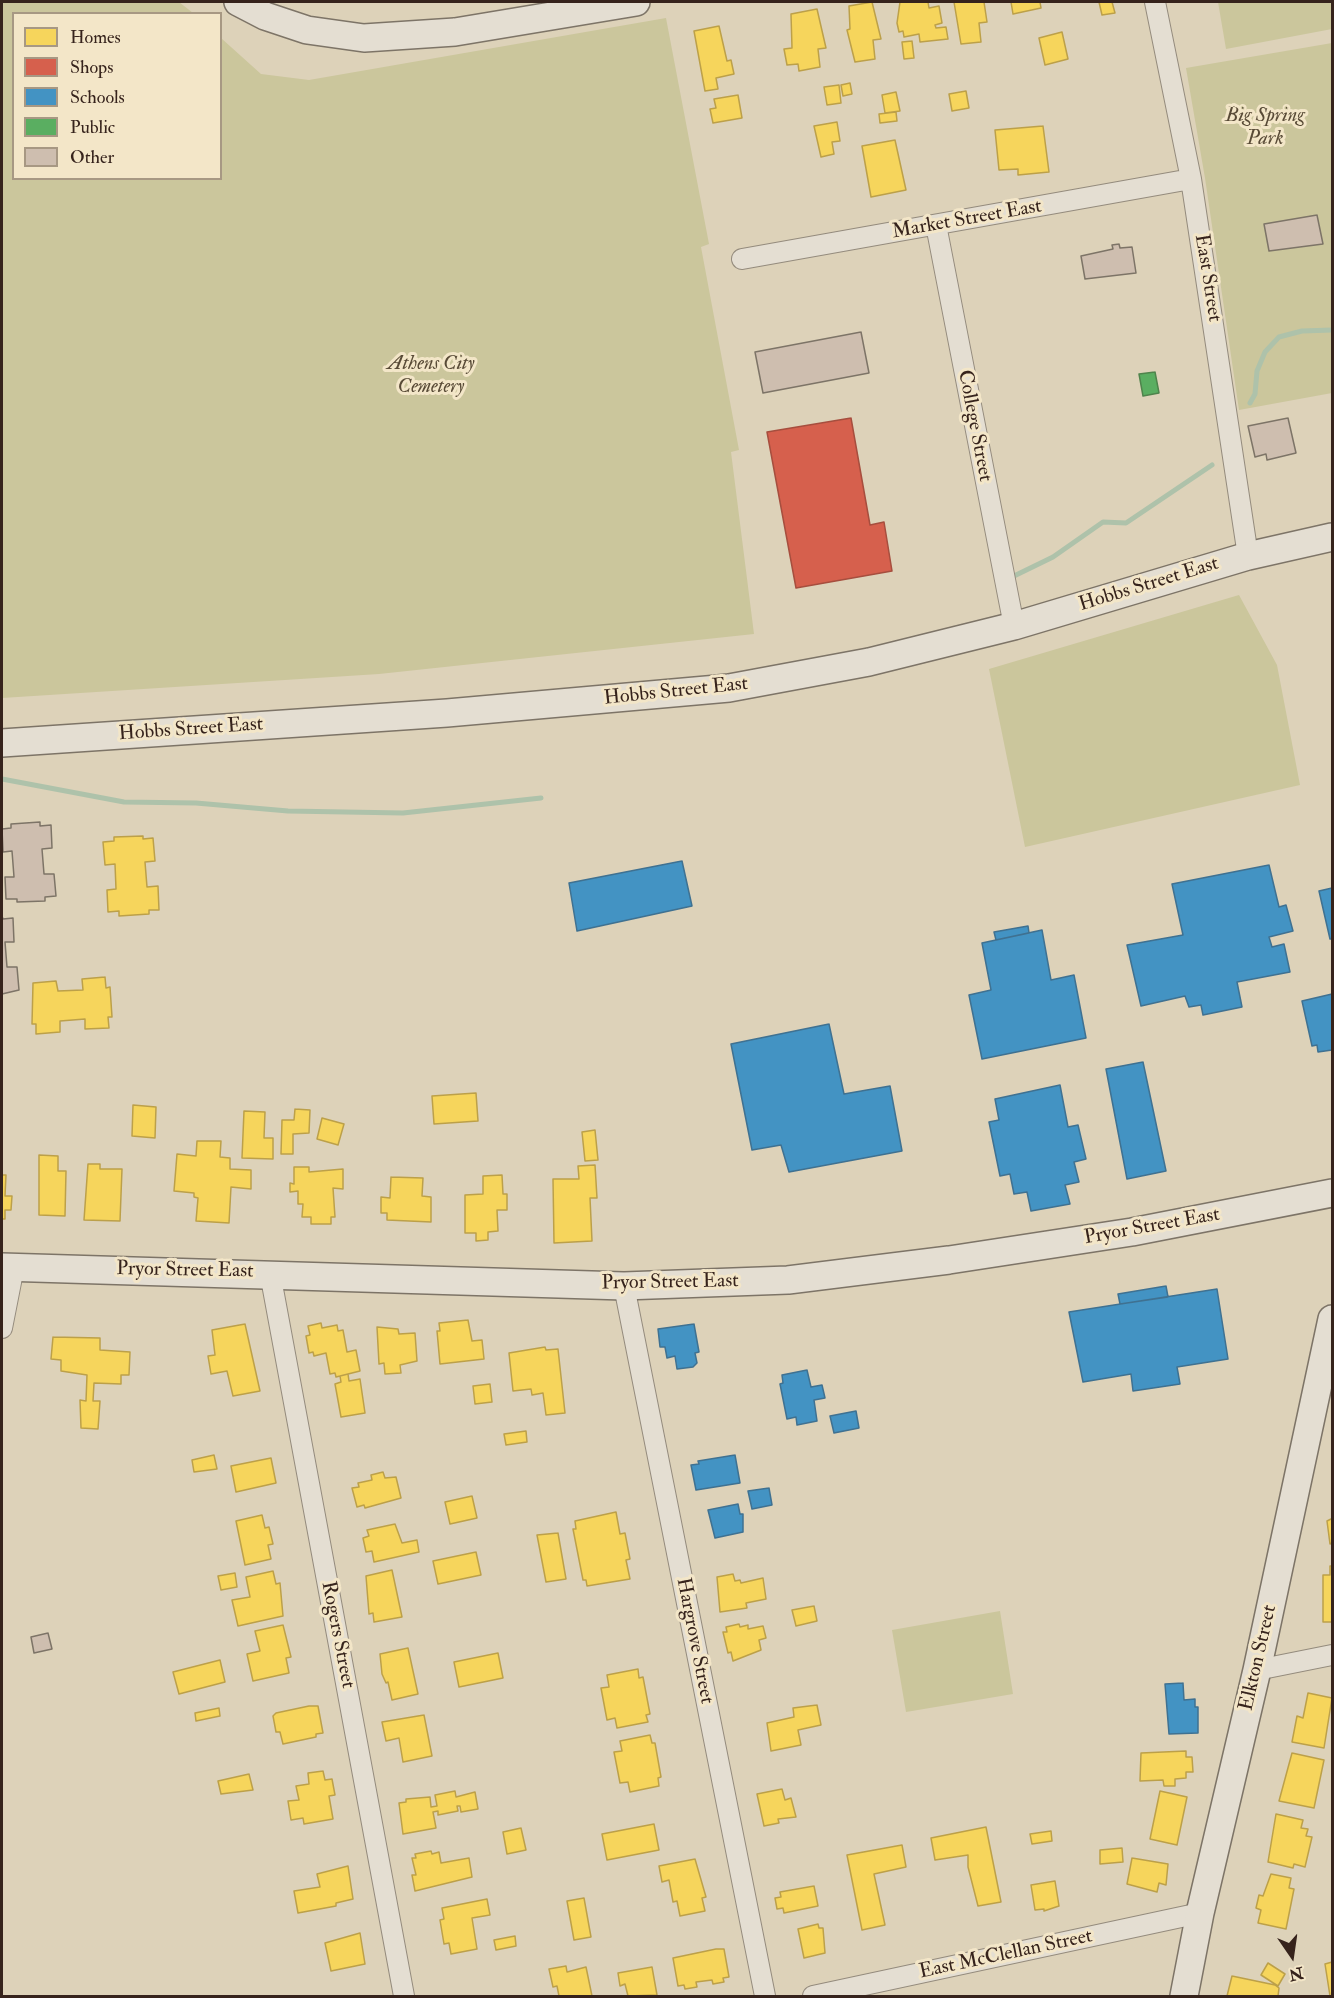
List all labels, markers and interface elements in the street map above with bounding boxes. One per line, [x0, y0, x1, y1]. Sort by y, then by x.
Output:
legend [12, 12, 222, 180]
text: Homes [70, 26, 121, 49]
text: Shops [70, 56, 113, 79]
text: Schools [70, 86, 125, 109]
park label: Big Spring Park [1225, 105, 1305, 152]
text: Public [70, 116, 115, 139]
text: Other [70, 146, 114, 169]
street label: Market Street East [890, 195, 1044, 245]
street label: East Street [1188, 232, 1226, 324]
park label: Athens City Cemetery [387, 353, 475, 400]
street label: College Street [951, 368, 997, 484]
street label: Hobbs Street East [1076, 552, 1222, 618]
street label: Hobbs Street East [603, 672, 749, 712]
street label: Hobbs Street East [118, 713, 264, 747]
street label: Pryor Street East [1082, 1203, 1222, 1251]
street label: Pryor Street East [116, 1258, 254, 1284]
street label: Pryor Street East [601, 1270, 739, 1296]
street label: Hargrove Street [670, 1576, 718, 1706]
street label: Rogers Street [315, 1579, 359, 1691]
street label: Elkton Street [1235, 1603, 1283, 1713]
street label: East McClellan Street [917, 1925, 1095, 1985]
north arrow [1262, 1926, 1322, 1986]
text: N [1287, 1962, 1305, 1985]

